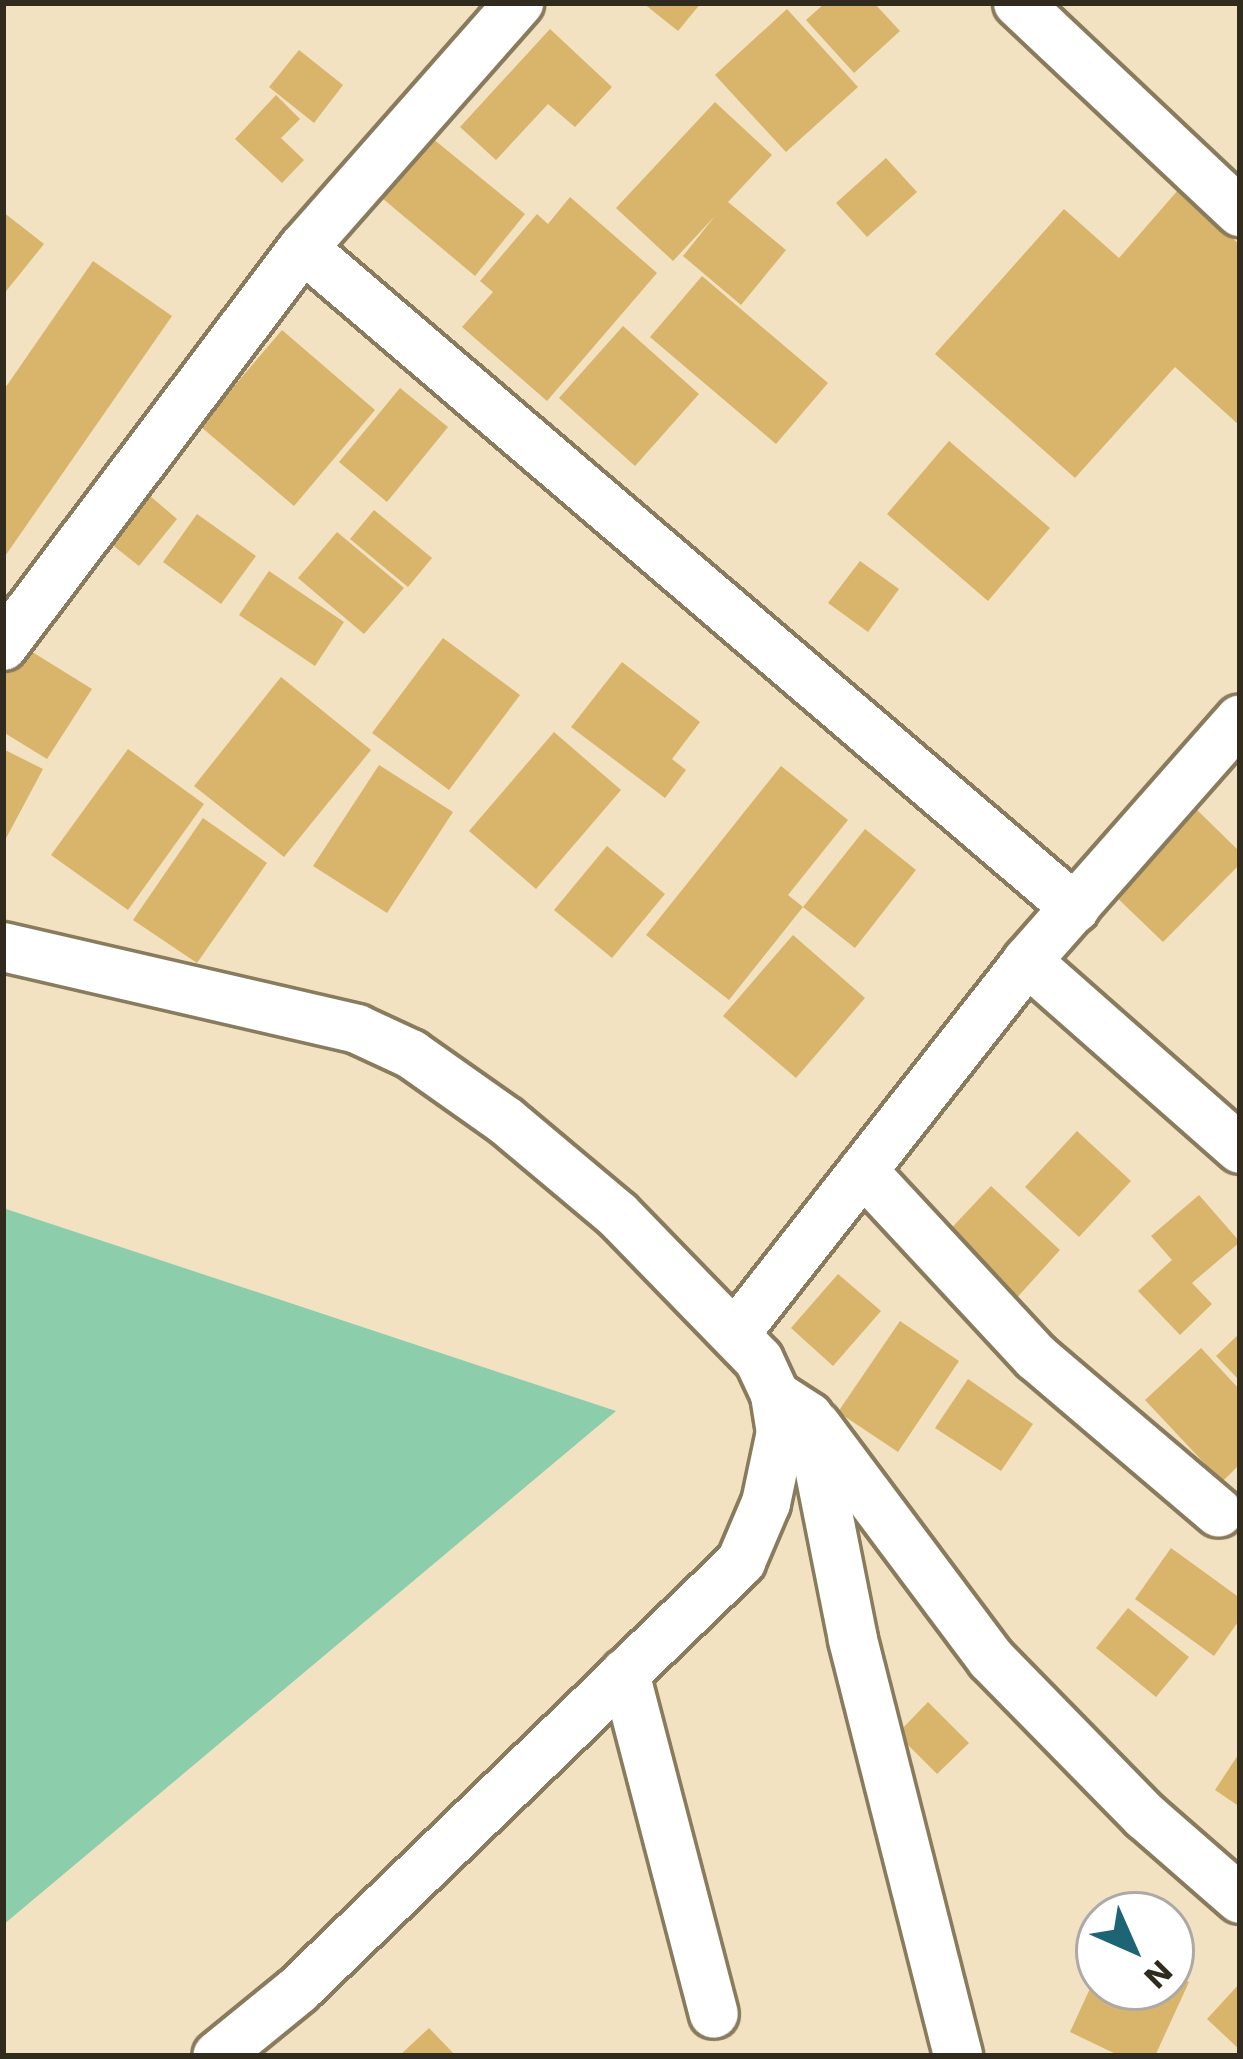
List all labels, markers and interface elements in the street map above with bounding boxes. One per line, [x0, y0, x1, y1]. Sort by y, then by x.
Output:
north arrow [1075, 1891, 1195, 2011]
text: N [1136, 1952, 1181, 1997]

